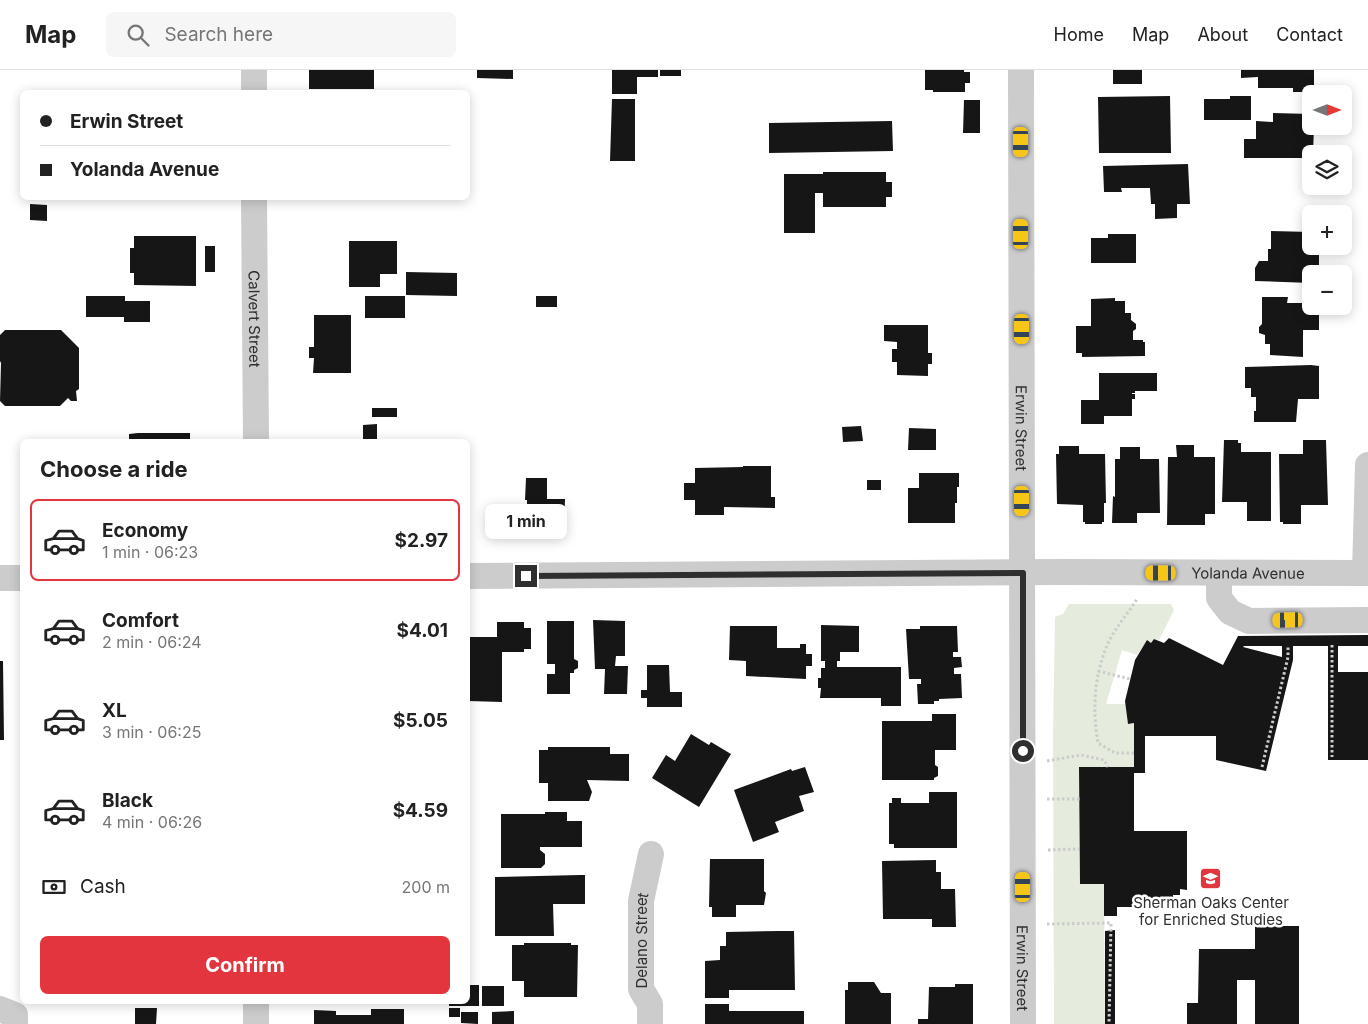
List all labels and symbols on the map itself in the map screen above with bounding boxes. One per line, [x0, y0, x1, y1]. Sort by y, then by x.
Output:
north arrow [1302, 85, 1352, 135]
car [1013, 127, 1028, 157]
car [1013, 219, 1028, 249]
street label: Calvert Street [245, 270, 265, 368]
car [1014, 314, 1029, 344]
street label: Erwin Street [1012, 385, 1031, 471]
car [1014, 486, 1029, 516]
callout: 1 min [485, 504, 567, 538]
street label: Yolanda Avenue [1191, 563, 1305, 582]
route end [515, 565, 537, 587]
car [1146, 566, 1176, 581]
car [1272, 612, 1303, 628]
route start [1012, 740, 1034, 762]
school or university icon: Sherman Oaks Center for Enriched Studies [1199, 867, 1223, 891]
car [1015, 872, 1030, 902]
street label: Delano Street [632, 891, 652, 989]
place label: Sherman Oaks Center for Enriched Studies [1133, 893, 1289, 929]
street label: Erwin Street [1013, 925, 1032, 1011]

